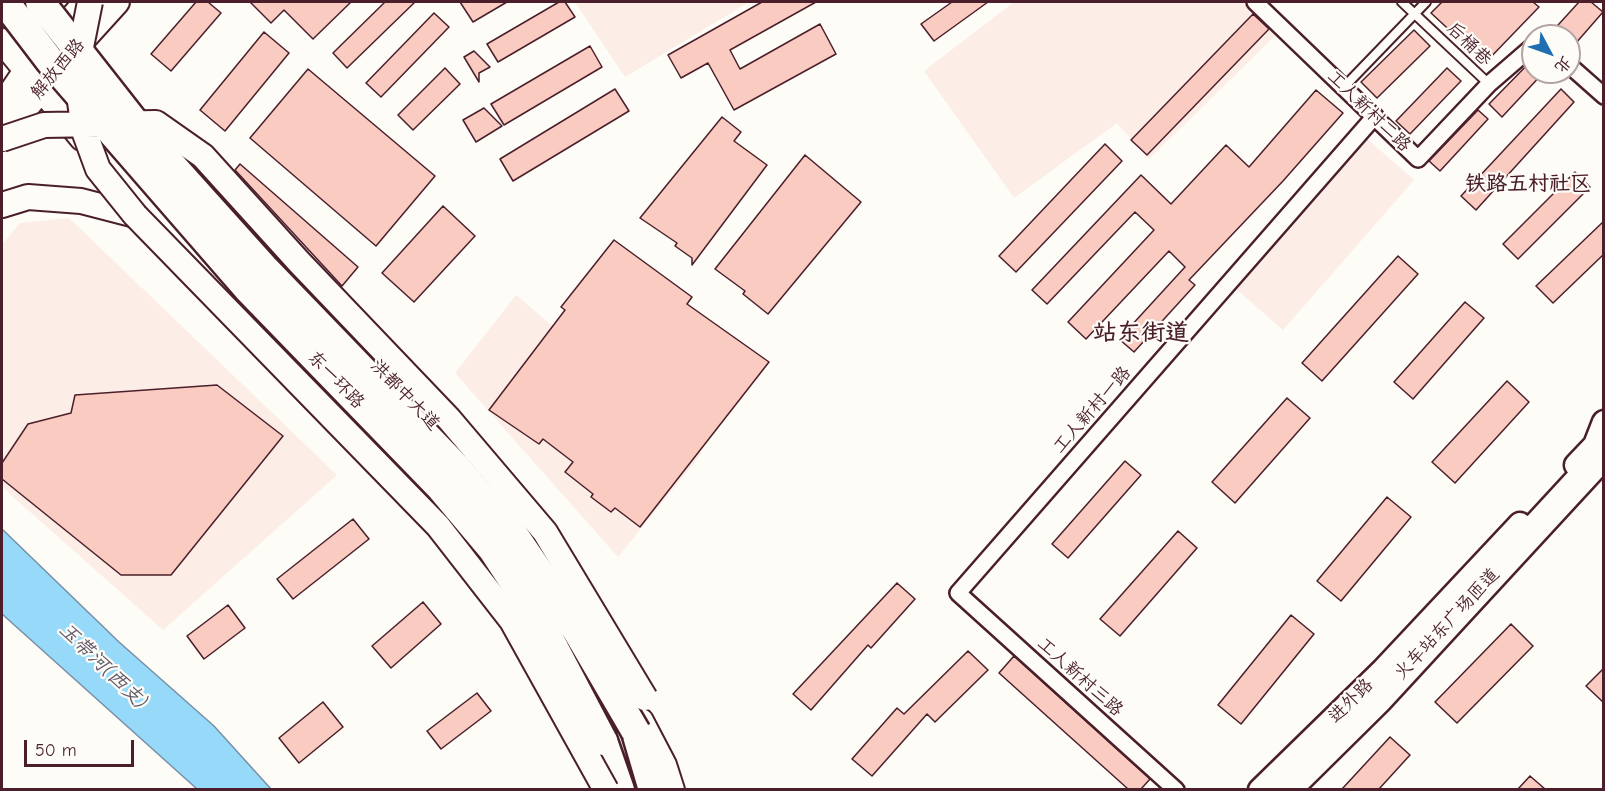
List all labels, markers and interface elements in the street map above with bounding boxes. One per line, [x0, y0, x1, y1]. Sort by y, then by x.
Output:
street label: 后桶巷 [1442, 17, 1496, 71]
north arrow [1521, 24, 1581, 84]
street label: 解放西路 [27, 34, 89, 104]
text: 北 [1551, 53, 1575, 76]
street label: 工人新村二路 [1323, 66, 1415, 156]
district label: 铁路五村社区 [1465, 171, 1591, 197]
district label: 站东街道 [1093, 319, 1189, 347]
street label: 东一环路 [303, 347, 369, 413]
street label: 洪都中大道 [366, 355, 444, 435]
street label: 工人新村一路 [1048, 362, 1136, 458]
street label: 火车站东广场匝道 [1390, 564, 1504, 684]
water label: 玉带河(西支) [54, 618, 152, 714]
street label: 工人新村三路 [1033, 633, 1127, 721]
street label: 进外路 [1324, 674, 1378, 728]
scale bar [27, 728, 136, 766]
text: 50 m [35, 740, 77, 761]

